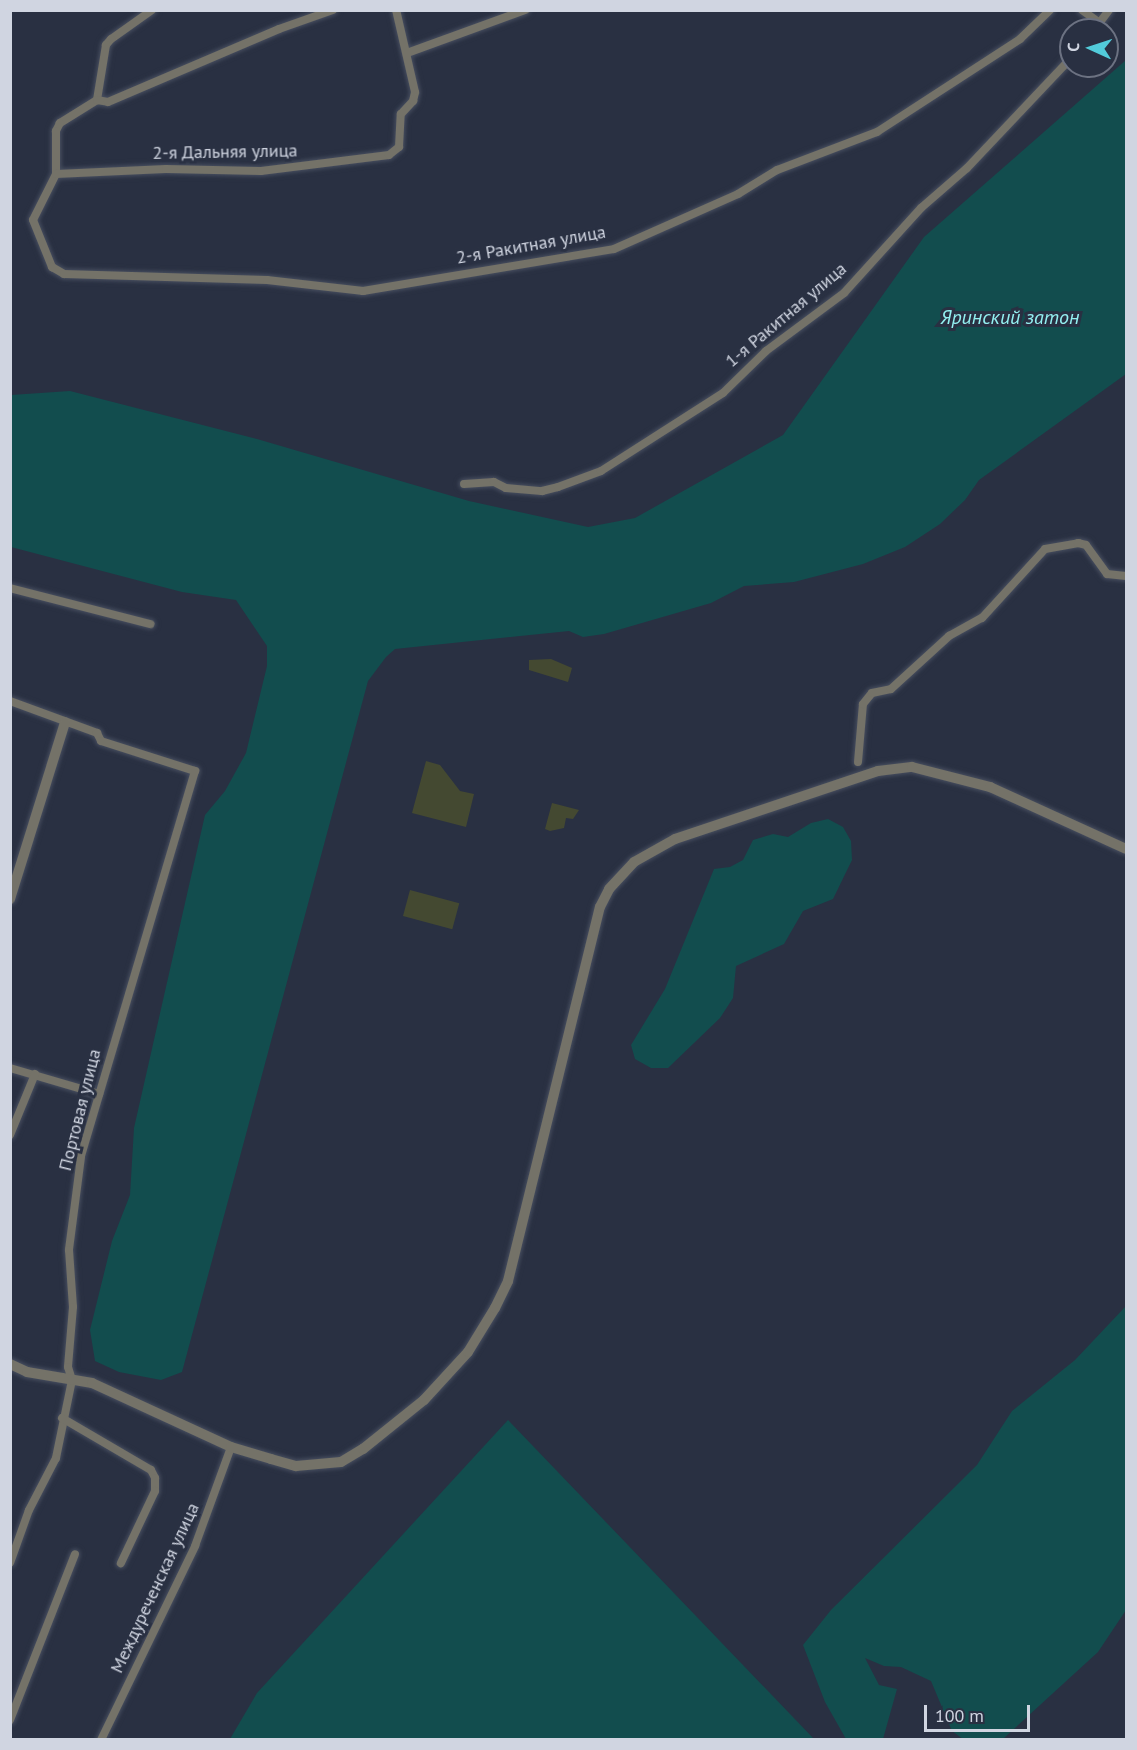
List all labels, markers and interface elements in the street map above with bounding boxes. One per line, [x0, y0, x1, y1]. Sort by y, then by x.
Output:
north arrow [1059, 18, 1119, 78]
text: С [1063, 42, 1083, 52]
street label: 2-я Дальняя улица [152, 140, 298, 164]
street label: 2-я Ракитная улица [455, 221, 607, 269]
street label: 1-я Ракитная улица [721, 258, 851, 372]
water label: Яринский затон [941, 305, 1079, 329]
street label: Портовая улица [54, 1047, 106, 1173]
street label: Междуреченская улица [106, 1500, 204, 1676]
scale bar [927, 1693, 1034, 1731]
text: 100 m [935, 1704, 984, 1727]

